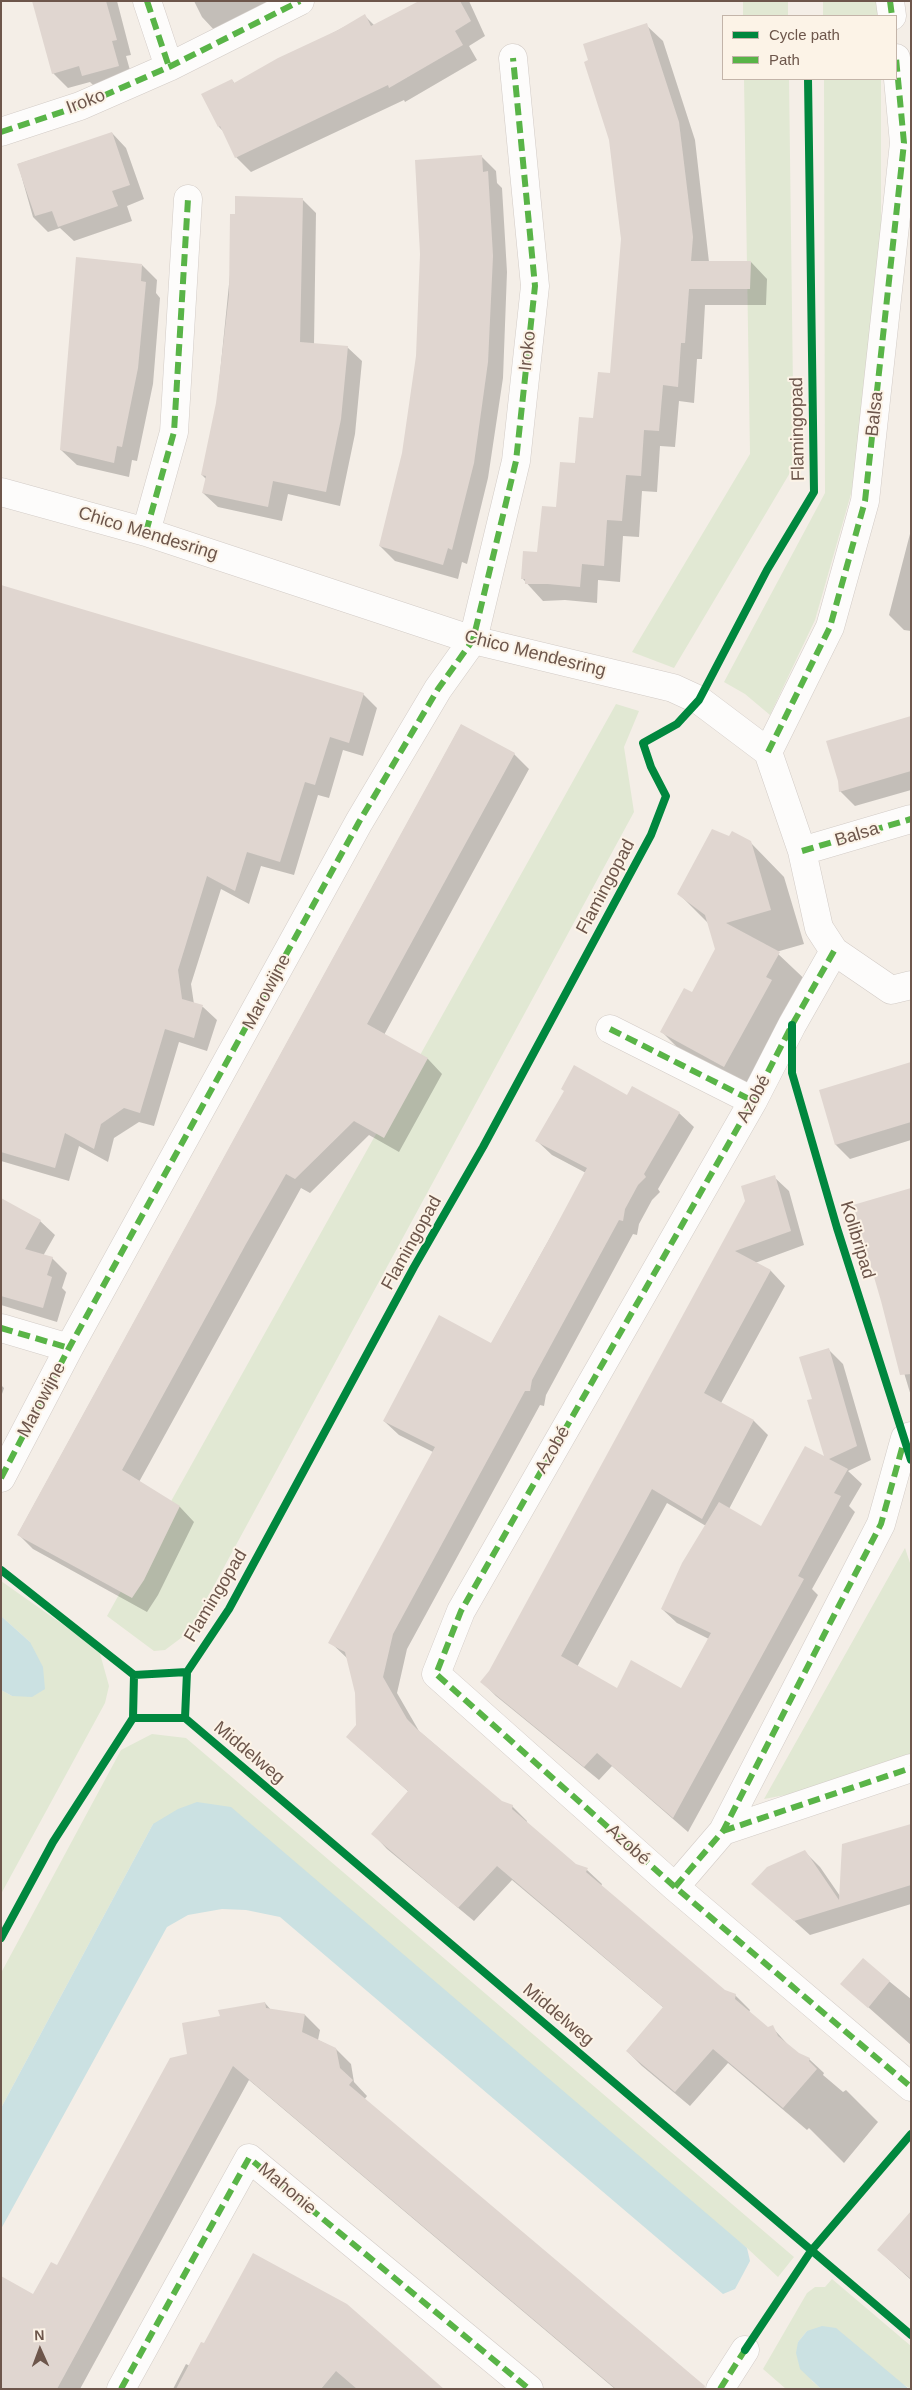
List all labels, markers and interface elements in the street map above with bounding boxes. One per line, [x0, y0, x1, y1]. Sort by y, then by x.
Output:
legend [722, 15, 897, 80]
text: Cycle path [769, 26, 840, 43]
text: Path [769, 51, 800, 68]
street label: Iroko [63, 85, 109, 119]
street label: Iroko [515, 330, 541, 372]
street label: Flamingopad [786, 377, 810, 481]
street label: Balsa [862, 390, 888, 438]
street label: Chico Mendesring [75, 502, 221, 566]
street label: Chico Mendesring [462, 626, 608, 682]
street label: Balsa [832, 818, 882, 852]
street label: Flamingopad [572, 836, 640, 938]
street label: Marowijne [238, 951, 296, 1033]
street label: Azobé [732, 1071, 776, 1127]
street label: Flamingopad [377, 1192, 447, 1294]
street label: Kolibripad [835, 1199, 879, 1281]
street label: Marowijne [13, 1359, 71, 1441]
street label: Azobé [531, 1422, 575, 1478]
street label: Flamingopad [180, 1546, 252, 1646]
street label: Middelweg [209, 1717, 289, 1789]
street label: Azobé [602, 1820, 654, 1870]
street label: Middelweg [518, 1979, 598, 2051]
street label: Mahonie [254, 2159, 320, 2219]
north arrow [15, 2325, 65, 2375]
text: N [34, 2327, 45, 2343]

